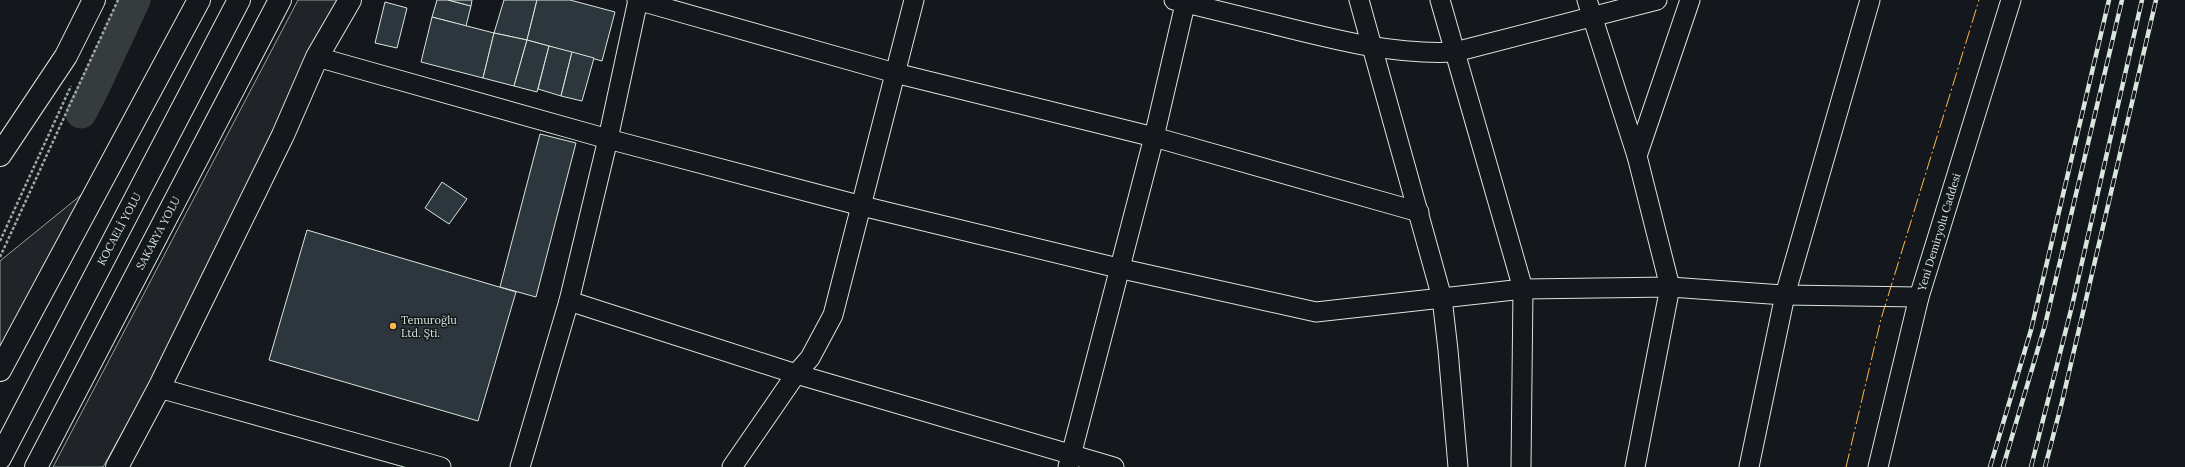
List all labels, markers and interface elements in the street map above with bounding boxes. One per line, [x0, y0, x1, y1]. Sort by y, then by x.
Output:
street label: Yeni Demiryolu Caddesi [1914, 171, 1964, 294]
street label: KOCAELİ YOLU [93, 190, 144, 268]
street label: SAKARYA YOLU [133, 194, 183, 272]
place label: Temuroğlu Ltd. Şti. [401, 313, 457, 340]
marker: Temuroğlu Ltd. Şti. [388, 321, 398, 331]

